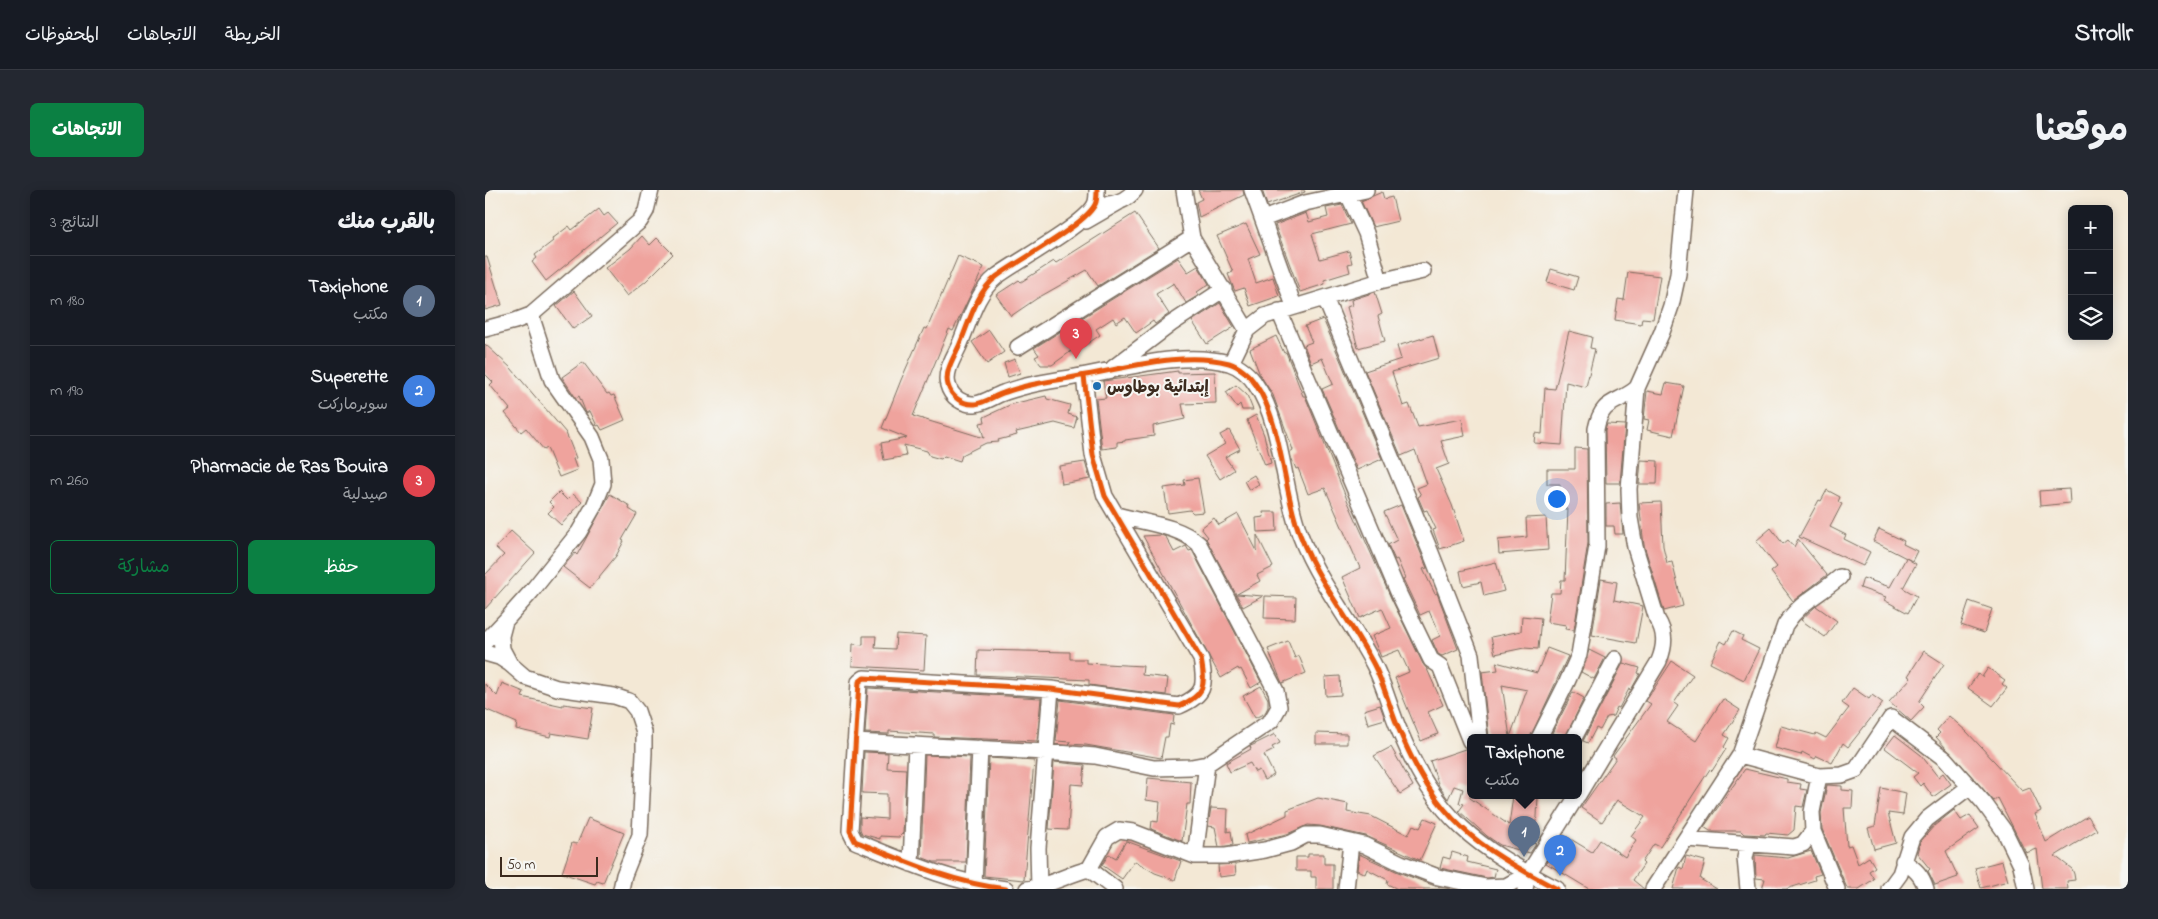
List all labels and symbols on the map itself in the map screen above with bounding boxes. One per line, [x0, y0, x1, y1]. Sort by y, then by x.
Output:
pin: 3 [1060, 318, 1092, 359]
place label: إبتدائية بوطاوس [1107, 376, 1209, 400]
marker: إبتدائية بوطاوس [1091, 380, 1103, 392]
your location [1544, 486, 1570, 512]
pin: 1 [1508, 816, 1540, 857]
pin: 2 [1544, 835, 1576, 876]
scale bar [500, 854, 597, 877]

